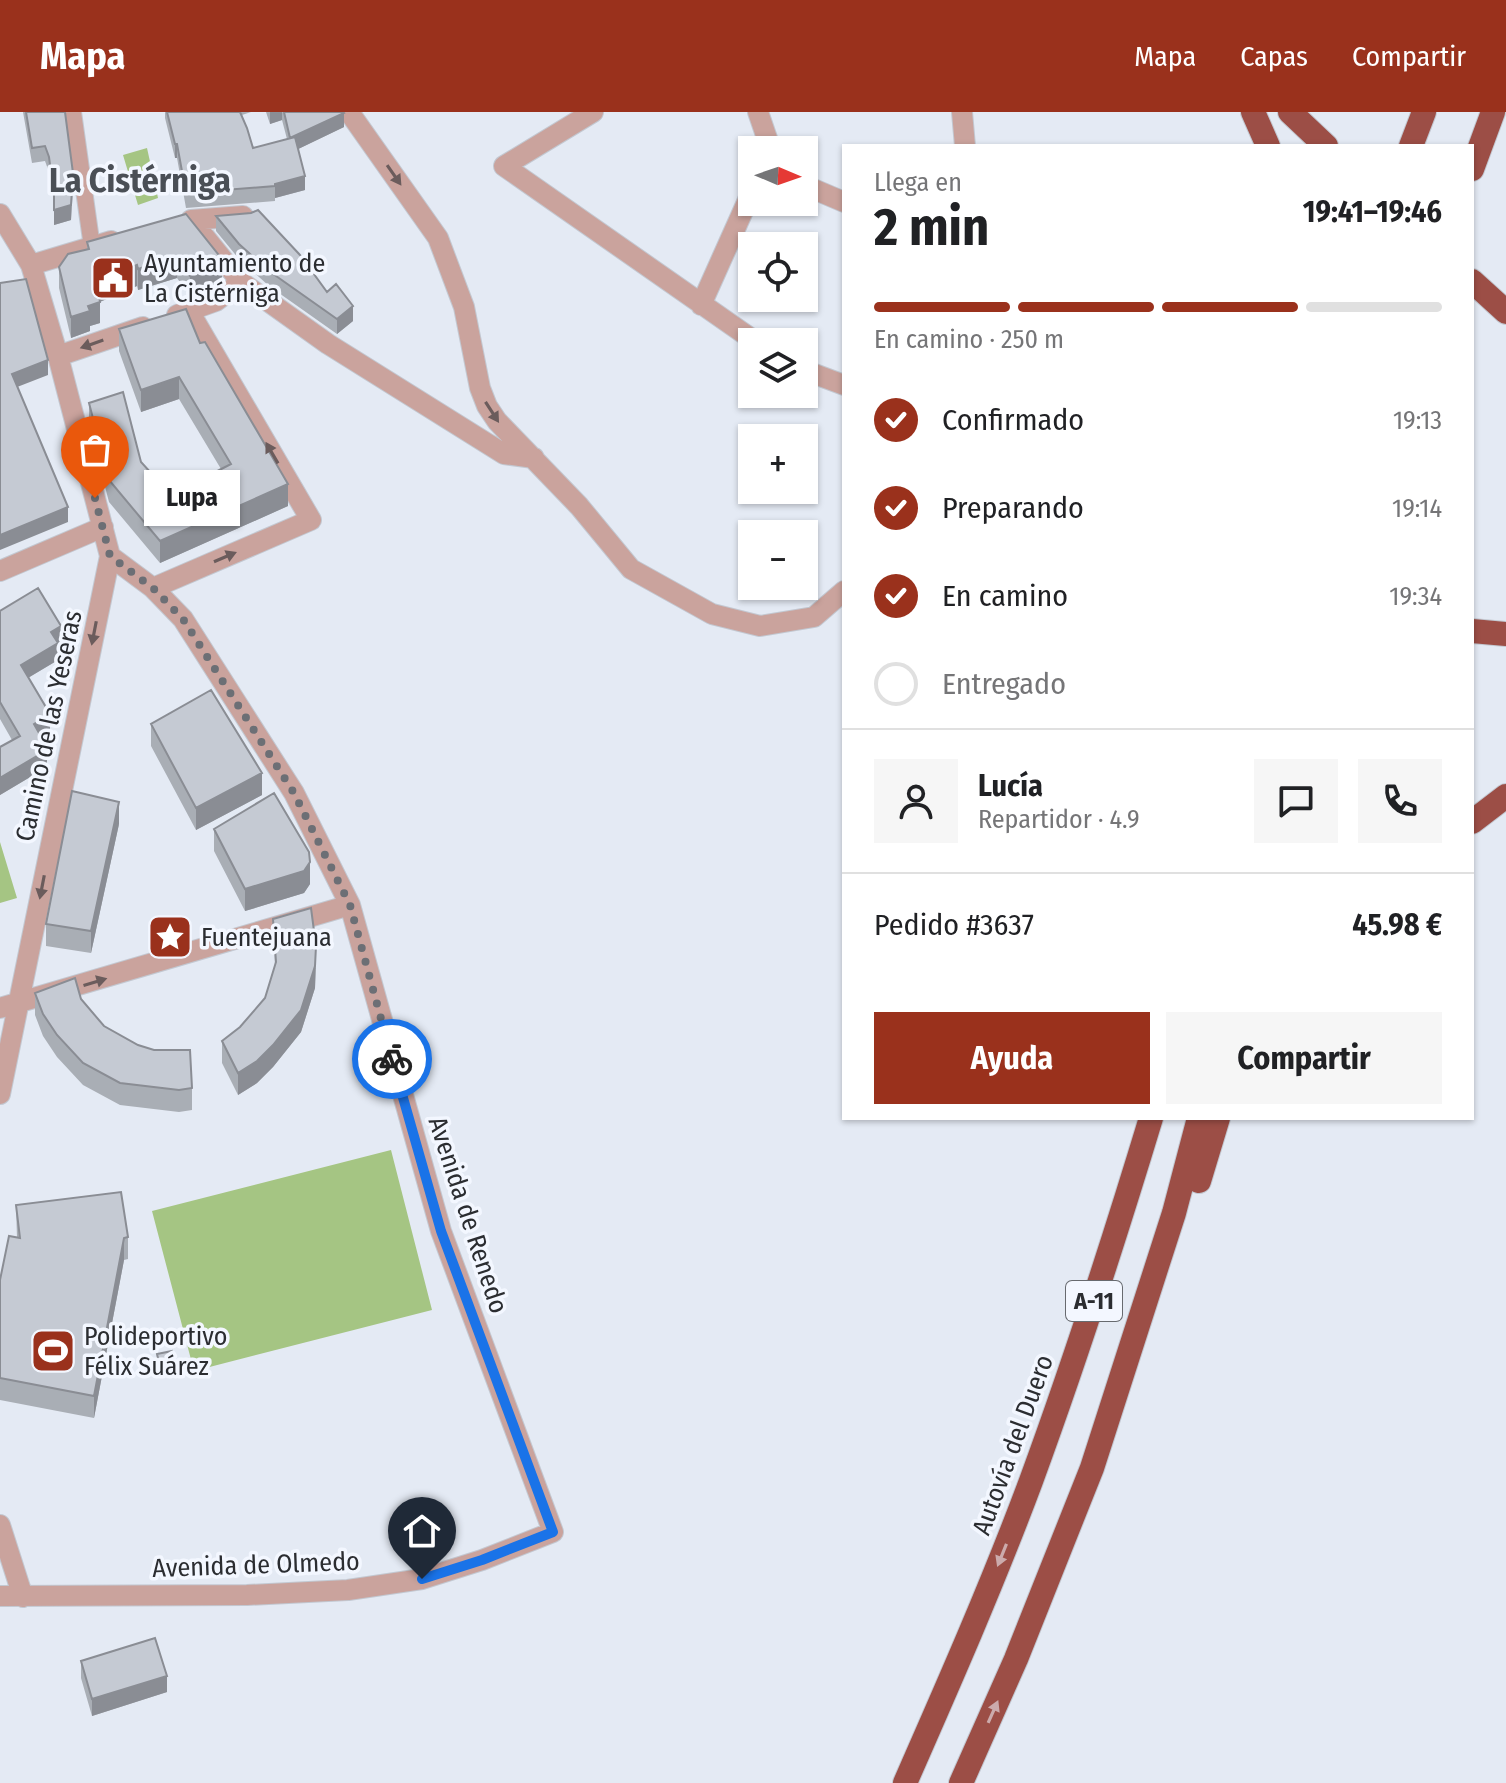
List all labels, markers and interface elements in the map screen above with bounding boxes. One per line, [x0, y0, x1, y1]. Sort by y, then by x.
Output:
text: Mapa [40, 33, 125, 79]
text: Mapa [1134, 40, 1196, 73]
text: Capas [1240, 40, 1308, 73]
text: Compartir [1352, 40, 1466, 73]
north arrow [738, 136, 818, 216]
map controls [738, 136, 818, 600]
district label: La Cistérniga [49, 160, 231, 201]
one-way arrow [386, 165, 401, 186]
text: Llega en [874, 167, 962, 198]
text: 19:41–19:46 [1303, 194, 1442, 230]
text: 2 min [874, 196, 989, 259]
button: locate [738, 232, 818, 312]
place label: Ayuntamiento de La Cistérniga [144, 248, 325, 309]
public building icon: Ayuntamiento de La Cistérniga [89, 254, 137, 302]
text: En camino · 250 m [874, 324, 1064, 355]
button: layers [738, 328, 818, 408]
one-way arrow [80, 339, 104, 351]
icon: check [874, 398, 918, 442]
one-way arrow [485, 401, 499, 423]
text: Confirmado [942, 402, 1084, 438]
text: 19:13 [1393, 405, 1442, 436]
pin [61, 416, 129, 498]
button: + [738, 424, 818, 504]
icon: bag [73, 428, 117, 472]
one-way arrow [265, 442, 279, 464]
callout: Lupa [143, 470, 239, 526]
text: Lupa [166, 482, 218, 513]
icon: check [874, 486, 918, 530]
text: Preparando [942, 490, 1084, 526]
text: 19:14 [1392, 493, 1442, 524]
button: − [738, 520, 818, 600]
one-way arrow [213, 551, 237, 564]
icon: check [874, 574, 918, 618]
text: En camino [942, 578, 1068, 614]
text: 19:34 [1389, 581, 1442, 612]
street label: Camino de las Yeseras [9, 608, 89, 844]
one-way arrow [88, 620, 100, 645]
text: Entregado [942, 666, 1066, 702]
button: person [874, 759, 958, 843]
button: chat [1254, 759, 1338, 843]
button: phone [1358, 759, 1442, 843]
text: Lucía [978, 768, 1043, 804]
text: Repartidor · 4.9 [978, 804, 1140, 835]
one-way arrow [35, 875, 48, 900]
text: Pedido #3637 [874, 907, 1034, 943]
text: 45.98 € [1352, 907, 1442, 943]
place icon: Fuentejuana [146, 913, 194, 961]
place label: Fuentejuana [201, 922, 332, 953]
one-way arrow [83, 975, 107, 988]
button: Ayuda [874, 1012, 1150, 1104]
button: Compartir [1166, 1012, 1442, 1104]
courier [352, 1019, 432, 1099]
icon: bike [370, 1037, 414, 1081]
street label: Avenida de Renedo [422, 1113, 514, 1317]
road number: A-11 [1066, 1281, 1122, 1321]
place label: Polideportivo Félix Suárez [84, 1321, 227, 1382]
sports icon: Polideportivo Félix Suárez [29, 1327, 77, 1375]
street label: Autovía del Duero [966, 1351, 1060, 1539]
pin [388, 1497, 456, 1579]
icon: home [400, 1509, 444, 1553]
one-way arrow [995, 1543, 1008, 1567]
street label: Avenida de Olmedo [152, 1546, 360, 1584]
one-way arrow [986, 1700, 999, 1724]

